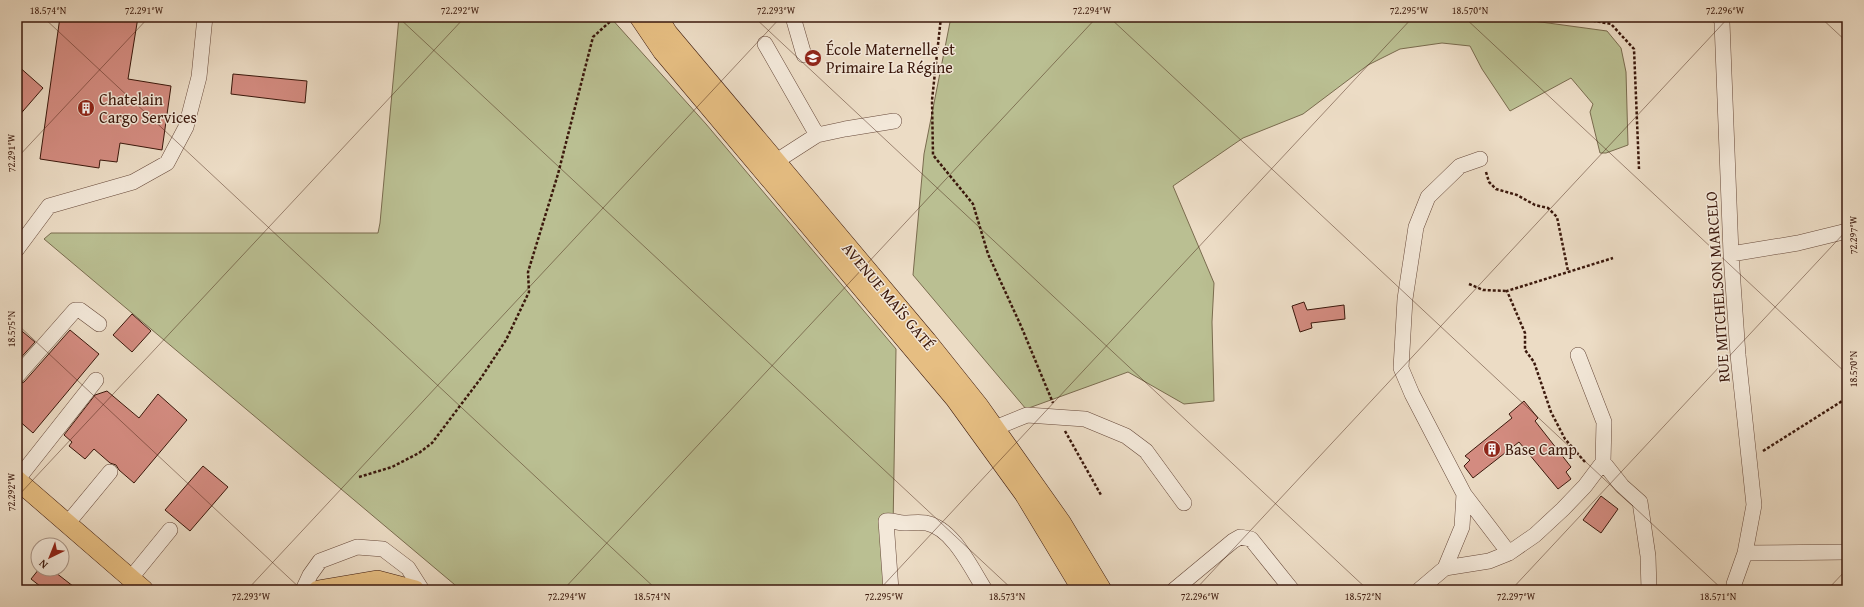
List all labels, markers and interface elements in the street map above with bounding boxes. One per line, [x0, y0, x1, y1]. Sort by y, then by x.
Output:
text: 18.574°N [30, 3, 67, 18]
text: 72.291°W [125, 3, 164, 18]
text: 72.292°W [441, 3, 480, 18]
text: 72.293°W [757, 3, 796, 18]
text: 72.294°W [1073, 3, 1112, 18]
text: 72.295°W [1390, 3, 1429, 18]
text: 18.570°N [1452, 3, 1489, 18]
text: 72.296°W [1706, 3, 1745, 18]
place label: École Maternelle et Primaire La Régine [826, 37, 955, 79]
school or university icon: École Maternelle et Primaire La Régine [803, 48, 823, 68]
place label: Chatelain Cargo Services [99, 87, 197, 129]
building icon: Chatelain Cargo Services [76, 98, 96, 118]
text: 72.291°W [4, 133, 19, 172]
street label: RUE MITCHELSON MARCELO [1698, 190, 1736, 383]
text: 72.297°W [1846, 215, 1861, 254]
street label: AVENUE MAÏS GATÉ [837, 237, 941, 355]
text: 18.575°N [4, 310, 19, 347]
text: 18.570°N [1846, 350, 1861, 387]
place label: Base Camp [1505, 437, 1577, 461]
building icon: Base Camp [1482, 439, 1502, 459]
text: 72.292°W [4, 472, 19, 511]
north arrow [30, 537, 70, 577]
text: N [35, 556, 51, 573]
text: 72.293°W [232, 589, 271, 604]
text: 72.294°W [548, 589, 587, 604]
text: 18.574°N [634, 589, 671, 604]
text: 72.295°W [865, 589, 904, 604]
text: 18.573°N [989, 589, 1026, 604]
text: 72.296°W [1181, 589, 1220, 604]
text: 18.572°N [1345, 589, 1382, 604]
text: 72.297°W [1497, 589, 1536, 604]
text: 18.571°N [1700, 589, 1737, 604]

